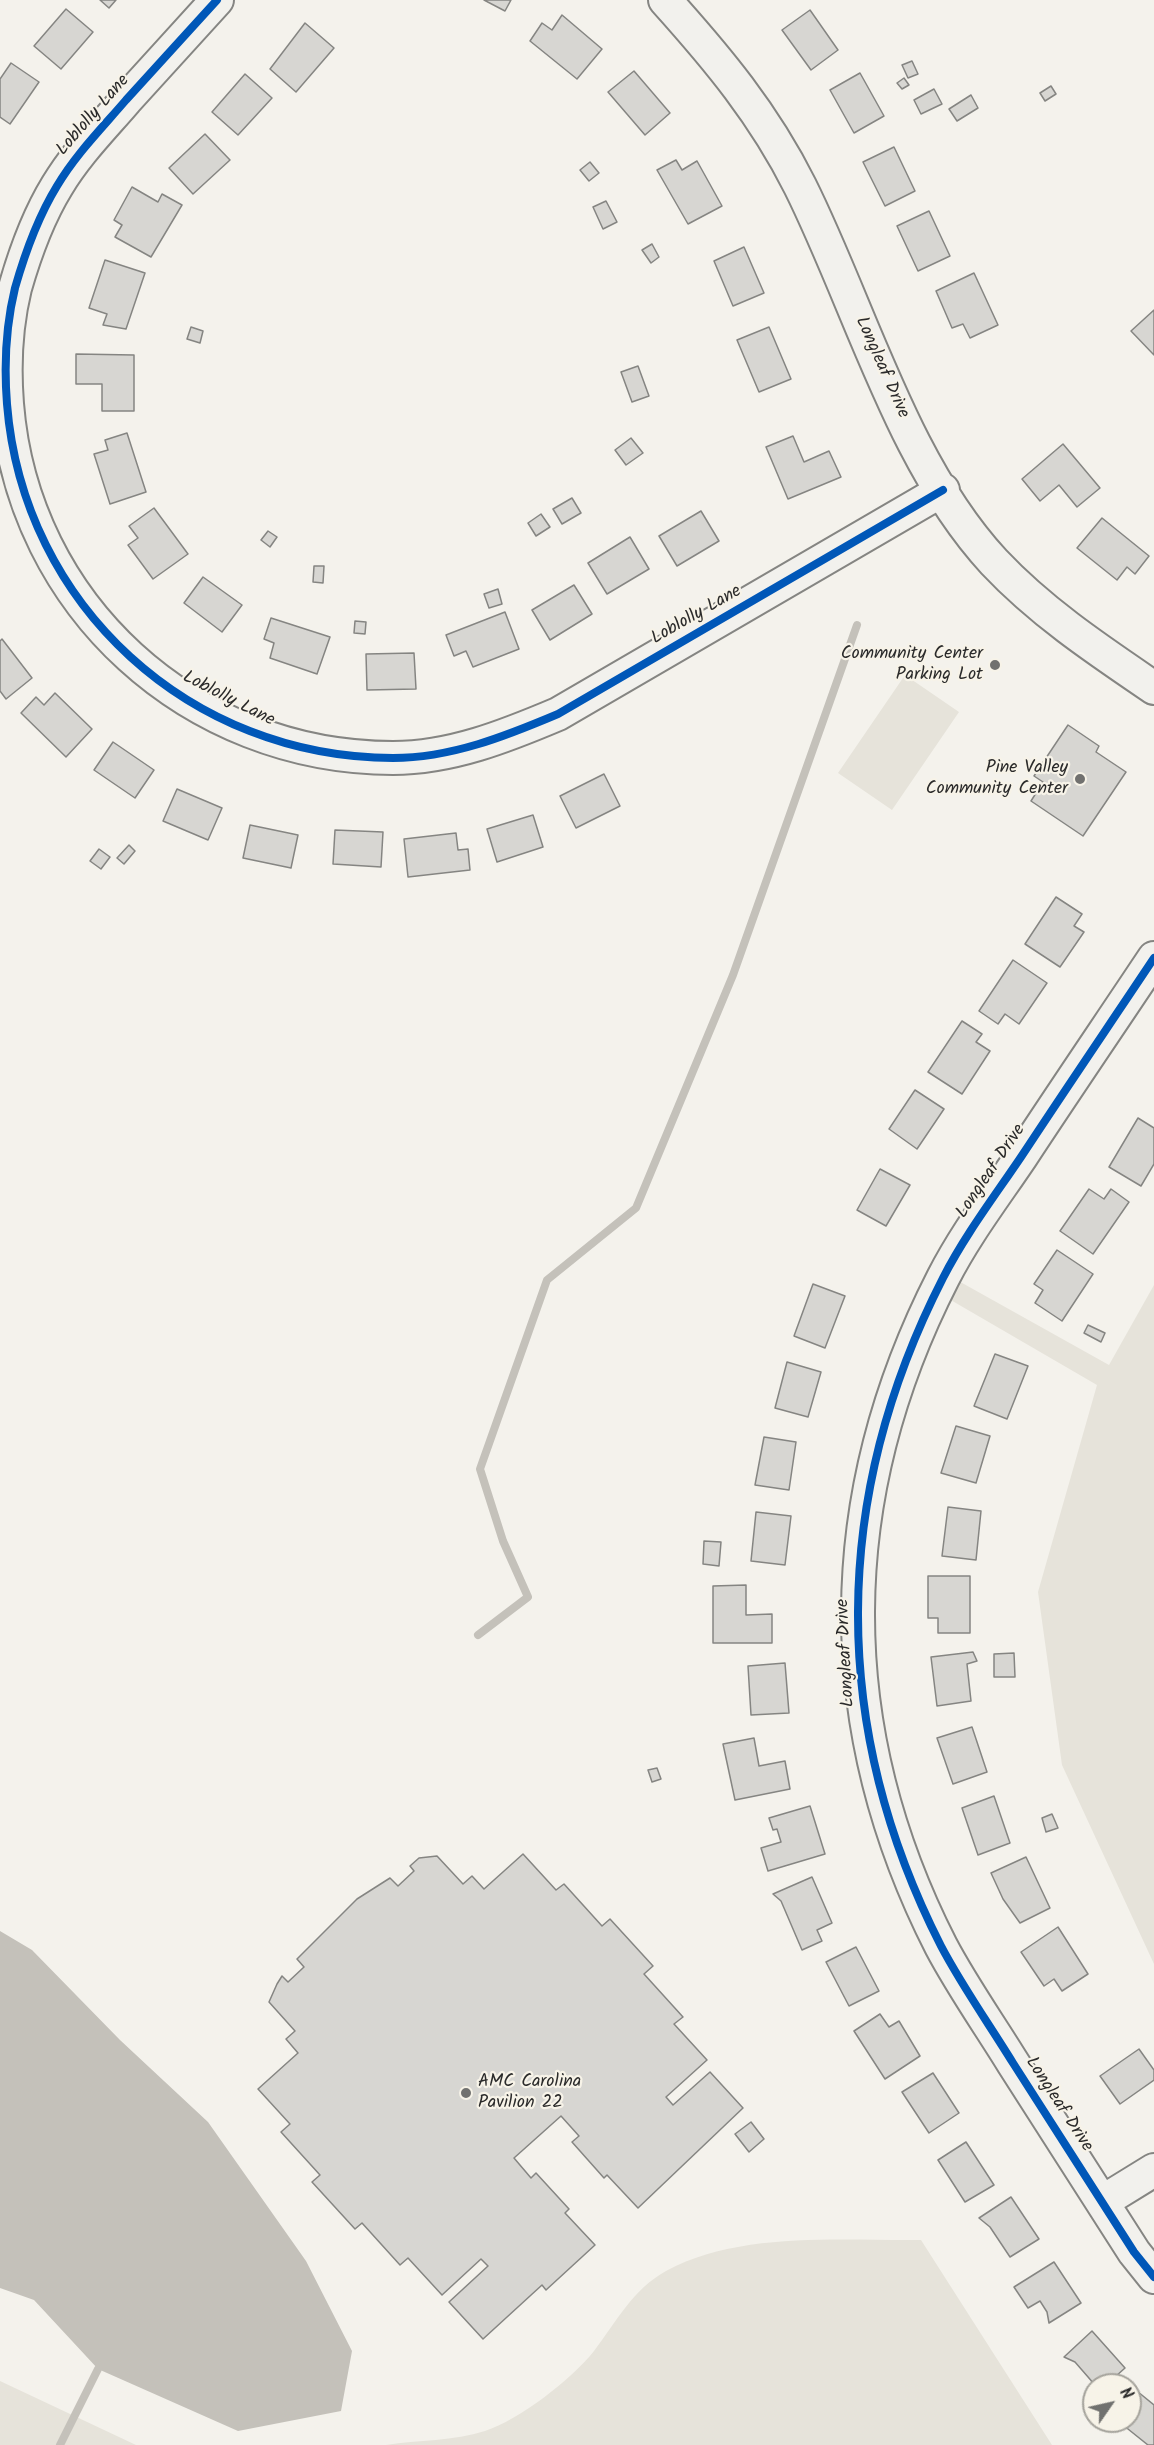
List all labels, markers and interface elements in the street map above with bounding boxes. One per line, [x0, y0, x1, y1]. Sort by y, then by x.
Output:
street label: Loblolly Lane [53, 71, 135, 161]
street label: Longleaf Drive [849, 314, 913, 422]
street label: Loblolly Lane [648, 582, 746, 650]
place label: Community Center Parking Lot [841, 644, 983, 686]
marker: Community Center Parking Lot [988, 658, 1002, 672]
street label: Loblolly Lane [178, 668, 278, 732]
place label: Pine Valley Community Center [926, 758, 1068, 800]
marker: Pine Valley Community Center [1073, 772, 1087, 786]
street label: Longleaf Drive [953, 1121, 1031, 1223]
street label: Longleaf Drive [833, 1598, 861, 1708]
street label: Longleaf Drive [1019, 2054, 1097, 2156]
place label: AMC Carolina Pavilion 22 [478, 2072, 581, 2114]
marker: AMC Carolina Pavilion 22 [459, 2086, 473, 2100]
north arrow [1082, 2373, 1142, 2433]
text: N [1112, 2383, 1139, 2405]

